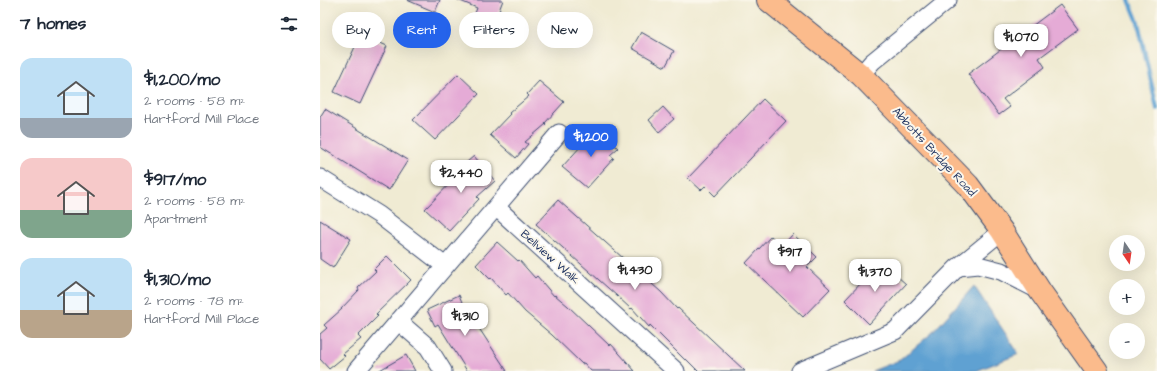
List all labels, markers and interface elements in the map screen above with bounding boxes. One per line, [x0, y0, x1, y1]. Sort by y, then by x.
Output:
text: 7 homes [20, 12, 86, 36]
chip: Buy [332, 12, 385, 48]
chip: Rent [393, 12, 451, 48]
chip: Filters [459, 12, 529, 48]
chip: New [537, 12, 593, 48]
icon: filters [278, 13, 300, 35]
pin: $1,070 [988, 24, 1054, 58]
text: $1,070 [1003, 28, 1039, 46]
text: $1,200/mo [144, 68, 220, 92]
icon: home [52, 74, 100, 122]
text: 2 rooms · 58 m² [144, 92, 245, 110]
street label: Abbotts Bridge Road [887, 104, 980, 201]
text: Hartford Mill Place [144, 110, 259, 128]
pin: $1,200 [558, 124, 624, 158]
text: $1,200 [573, 128, 609, 146]
pin: $2,440 [428, 160, 494, 194]
text: $2,440 [440, 164, 482, 182]
text: $917/mo [144, 168, 206, 192]
icon: home [52, 174, 100, 222]
text: 2 rooms · 58 m² [144, 192, 245, 210]
text: Apartment [144, 210, 208, 228]
street label: Bellview Walk [517, 226, 584, 289]
north arrow [1109, 235, 1145, 271]
map controls [1109, 235, 1145, 359]
pin: $917 [766, 239, 814, 273]
text: $917 [778, 243, 802, 261]
pin: $1,430 [602, 257, 668, 291]
pin: $1,370 [842, 259, 908, 293]
text: $1,430 [618, 261, 652, 279]
text: $1,370 [858, 263, 892, 281]
text: $1,310/mo [144, 268, 211, 292]
icon: home [52, 274, 100, 322]
button: + [1109, 279, 1145, 315]
text: 2 rooms · 78 m² [144, 292, 244, 310]
pin: $1,310 [432, 303, 498, 337]
text: $1,310 [451, 307, 479, 325]
text: Hartford Mill Place [144, 310, 259, 328]
button: − [1109, 323, 1145, 359]

